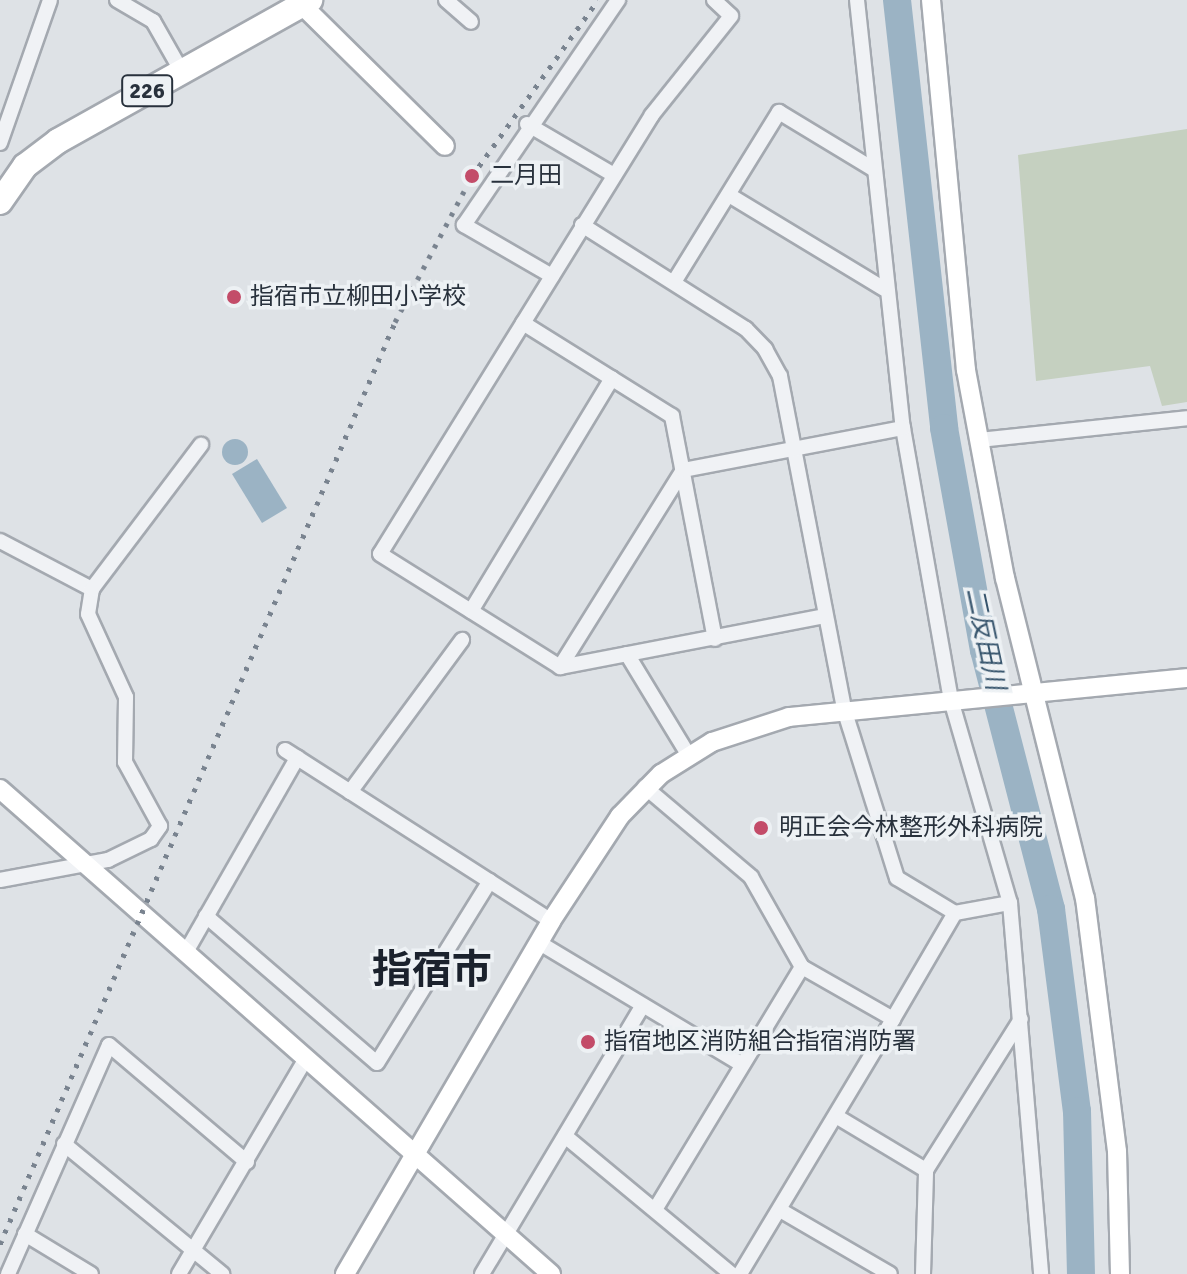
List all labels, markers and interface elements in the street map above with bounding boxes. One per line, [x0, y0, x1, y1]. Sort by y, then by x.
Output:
road number: 226 [121, 73, 173, 109]
place label: 二月田 [490, 162, 562, 190]
marker: 二月田 [461, 165, 483, 187]
place label: 指宿市立柳田小学校 [250, 283, 466, 311]
marker: 指宿市立柳田小学校 [225, 288, 243, 306]
water label: 二反田川 [958, 585, 1010, 693]
place label: 明正会今林整形外科病院 [779, 814, 1043, 842]
marker: 明正会今林整形外科病院 [750, 817, 772, 839]
district label: 指宿市 [372, 946, 492, 994]
place label: 指宿地区消防組合指宿消防署 [604, 1028, 916, 1056]
marker: 指宿地区消防組合指宿消防署 [579, 1033, 597, 1051]

